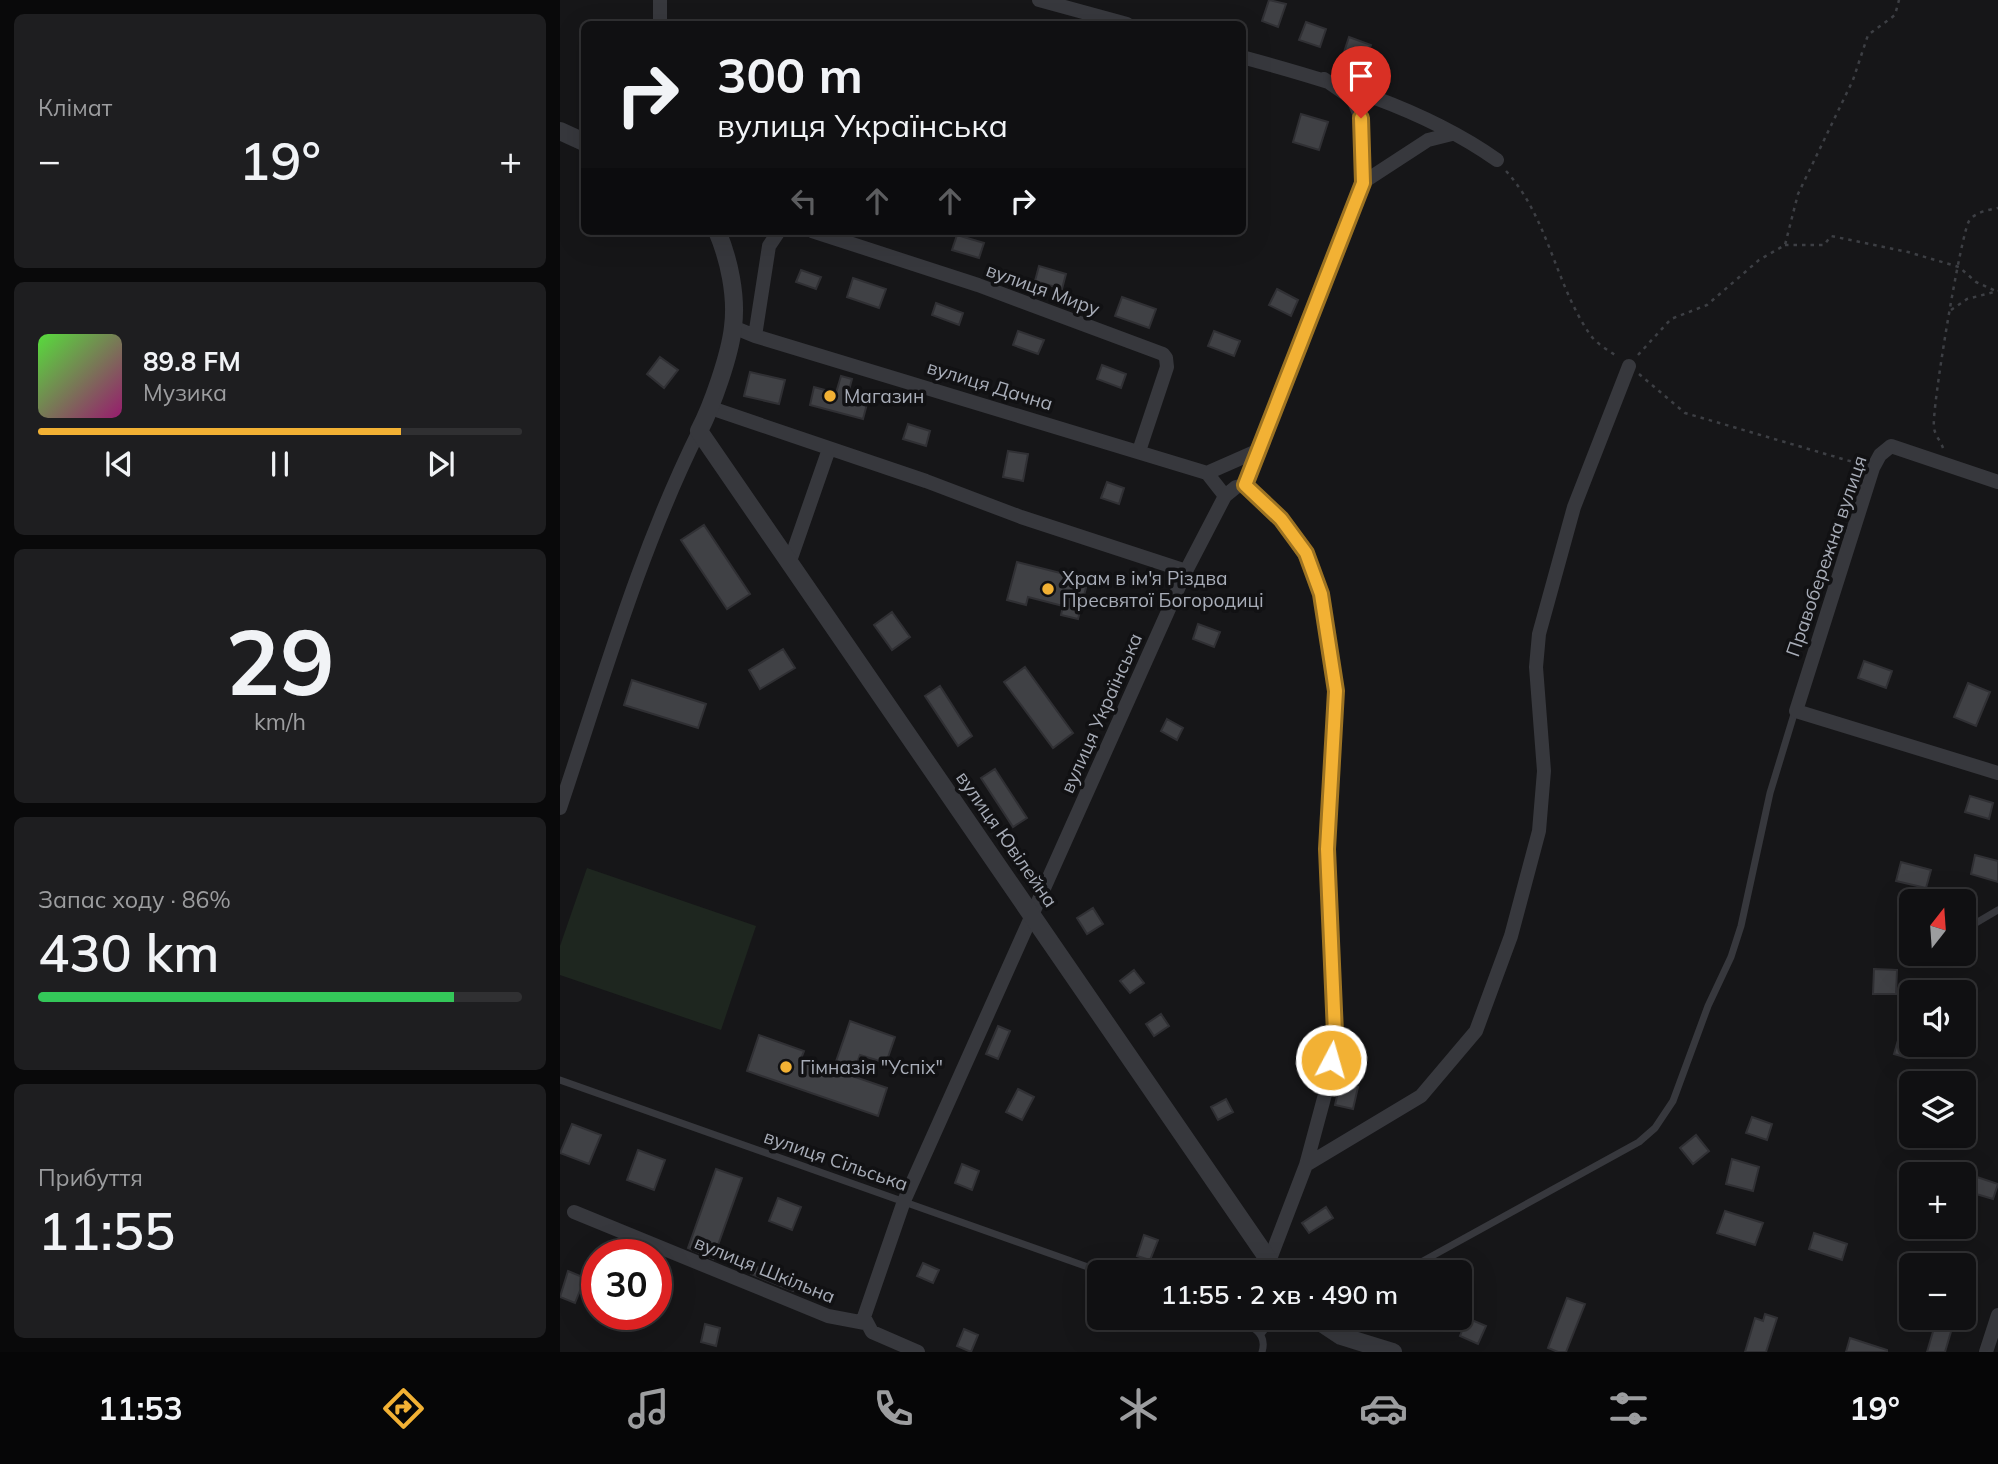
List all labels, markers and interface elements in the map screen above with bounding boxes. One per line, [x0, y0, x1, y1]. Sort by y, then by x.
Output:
text: 300 m [717, 44, 863, 105]
pin [1331, 46, 1391, 118]
icon: right [602, 49, 693, 140]
icon: arrive [1342, 57, 1380, 95]
text: Клімат [38, 93, 112, 122]
text: вулиця Українська [717, 105, 1008, 145]
text: 19° [239, 128, 321, 193]
text: − [38, 136, 61, 184]
text: + [499, 136, 522, 184]
icon: left [785, 182, 823, 220]
icon: ahead [858, 182, 896, 220]
icon: ahead [931, 182, 969, 220]
icon: right [1004, 182, 1042, 220]
street label: вулиця Миру [983, 257, 1103, 321]
text: 89.8 FM [143, 345, 241, 378]
street label: вулиця Дачна [924, 354, 1056, 416]
text: Музика [143, 378, 227, 407]
place label: Магазин [844, 384, 924, 408]
marker: Магазин [822, 388, 838, 404]
icon: previous [100, 445, 138, 483]
icon: pause [261, 445, 299, 483]
icon: next [422, 445, 460, 483]
street label: Правобережна вулиця [1780, 452, 1872, 660]
place label: Храм в ім'я Різдва Пресвятої Богородиці [1062, 566, 1264, 612]
marker: Храм в ім'я Різдва Пресвятої Богородиці [1040, 581, 1056, 597]
text: 29 [225, 604, 335, 718]
street label: вулиця Українська [1055, 629, 1147, 797]
text: km/h [254, 707, 306, 736]
street label: вулиця Ювілейна [951, 766, 1063, 912]
text: Запас ходу · 86% [38, 885, 231, 914]
north arrow [1899, 889, 1976, 966]
map controls [1899, 889, 1976, 1330]
text: 430 km [38, 920, 219, 985]
button: sound [1899, 980, 1976, 1057]
position arrow [1294, 1023, 1368, 1097]
place label: Гімназія "Успіх" [800, 1055, 943, 1079]
marker: Гімназія "Успіх" [778, 1059, 794, 1075]
button: layers [1899, 1071, 1976, 1148]
street label: вулиця Сільська [761, 1124, 911, 1196]
button: + [1899, 1162, 1976, 1239]
text: Прибуття [38, 1163, 143, 1192]
text: 11:55 [38, 1198, 175, 1263]
street label: вулиця Шкільна [691, 1230, 839, 1308]
speed limit sign: 30 [581, 1239, 672, 1330]
button: − [1899, 1253, 1976, 1330]
text: 11:55 · 2 хв · 490 m [1161, 1278, 1398, 1311]
icon: directions [379, 1384, 428, 1433]
icon: music [624, 1384, 673, 1433]
icon: phone [869, 1384, 918, 1433]
icon: climate [1114, 1384, 1163, 1433]
icon: car [1359, 1384, 1408, 1433]
icon: filters [1604, 1384, 1653, 1433]
text: 11:53 [98, 1388, 183, 1428]
text: 19° [1849, 1388, 1900, 1428]

